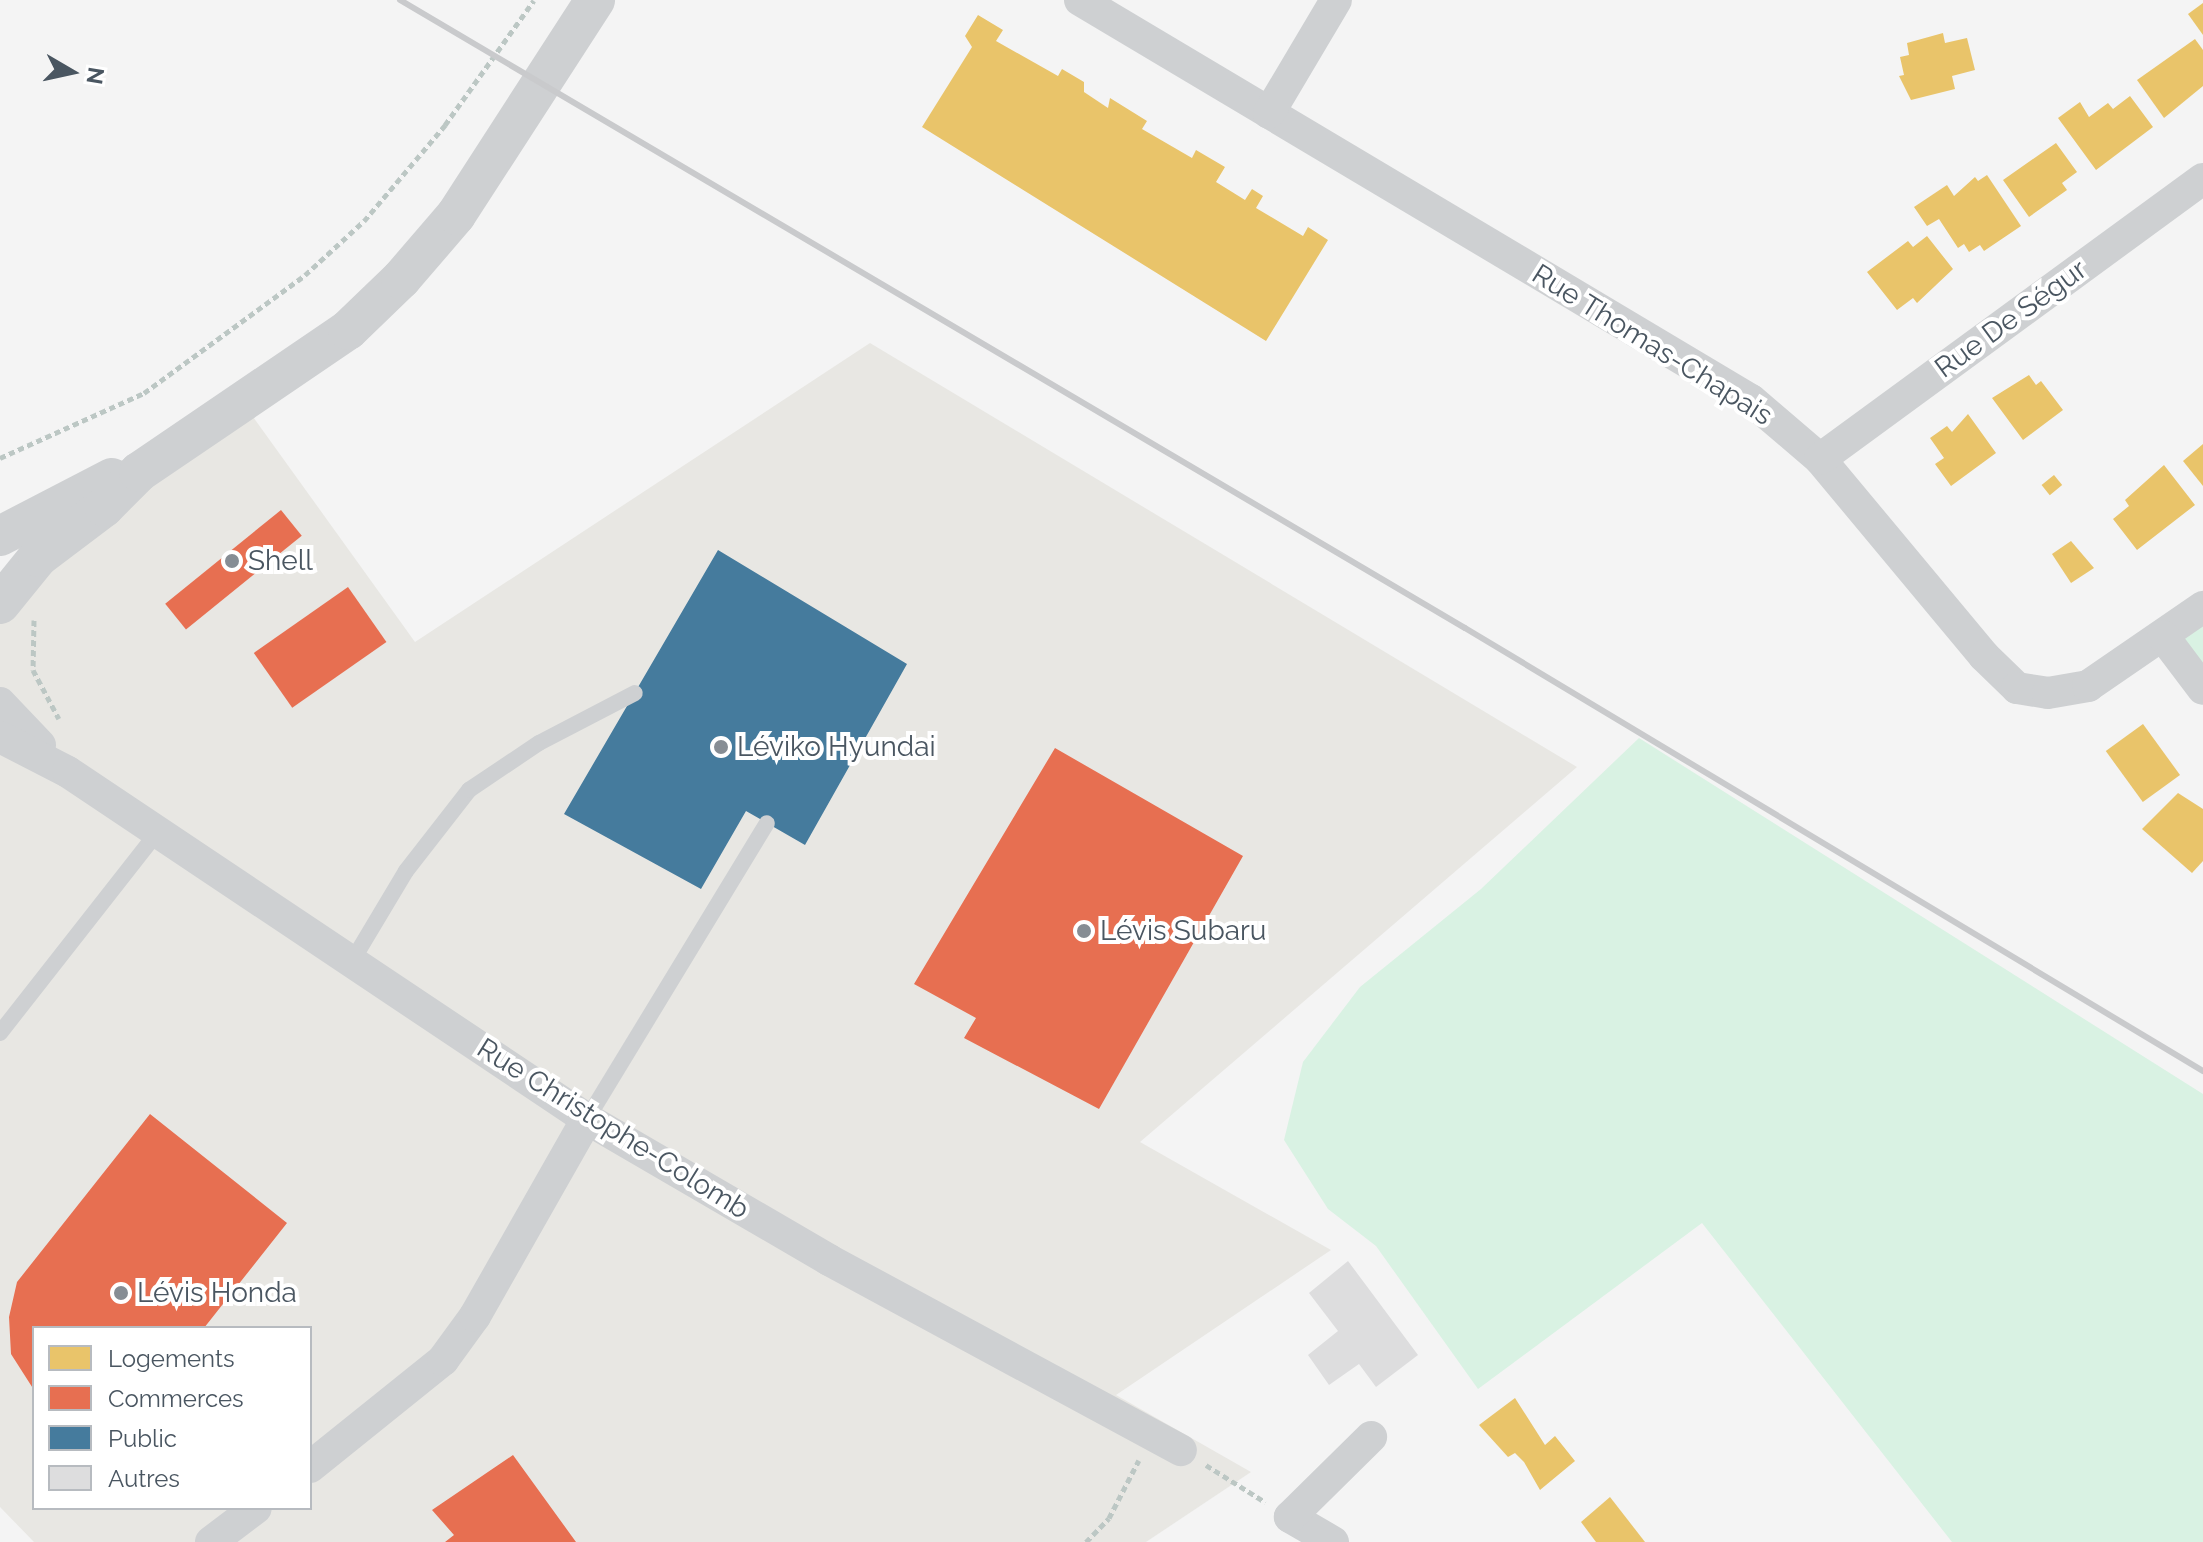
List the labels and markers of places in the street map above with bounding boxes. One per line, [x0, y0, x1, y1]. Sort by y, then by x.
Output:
place label: Shell [248, 544, 313, 578]
marker: Shell [223, 552, 241, 570]
place label: Léviko Hyundai [737, 730, 936, 764]
marker: Léviko Hyundai [712, 738, 730, 756]
place label: Lévis Subaru [1100, 914, 1266, 948]
marker: Lévis Subaru [1075, 922, 1093, 940]
place label: Lévis Honda [137, 1276, 297, 1310]
marker: Lévis Honda [112, 1284, 130, 1302]

